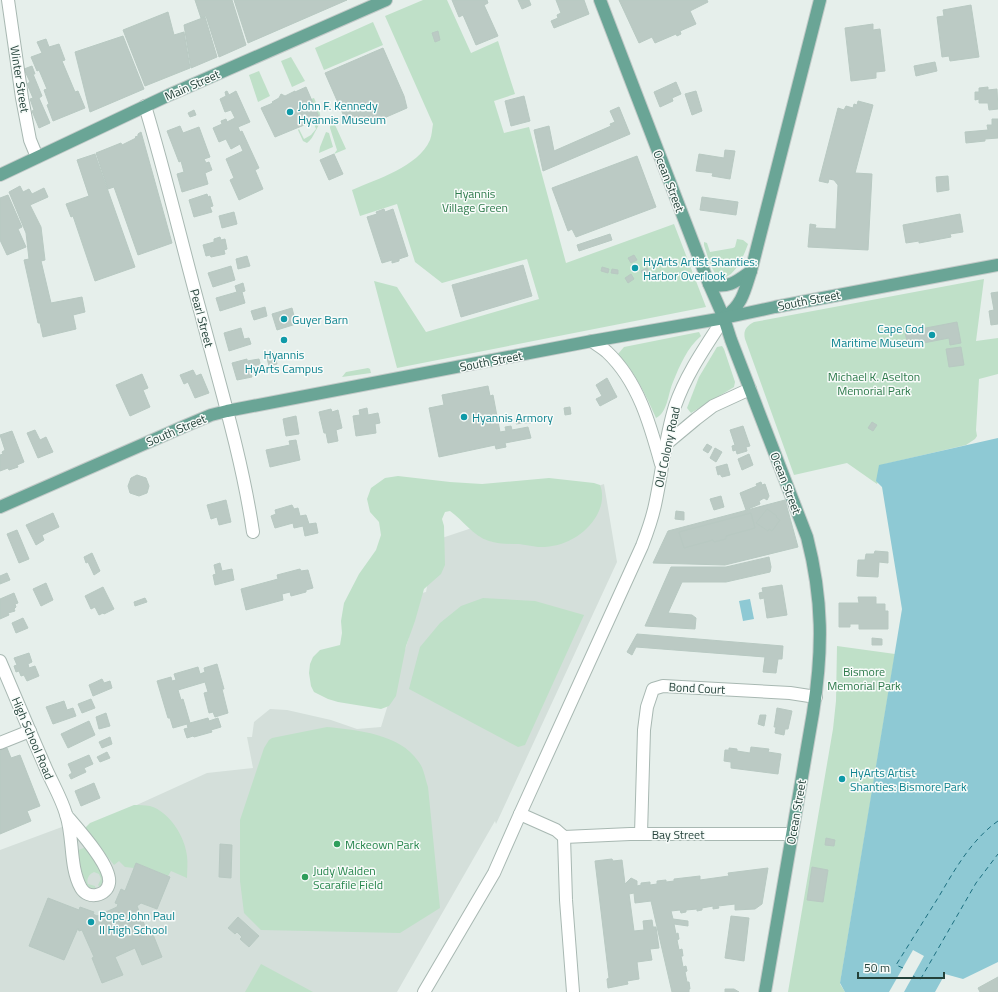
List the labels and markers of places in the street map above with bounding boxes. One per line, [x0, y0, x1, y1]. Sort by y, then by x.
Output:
place label: John F. Kennedy Hyannis Museum [298, 96, 386, 129]
marker: John F. Kennedy Hyannis Museum [285, 107, 295, 117]
place label: HyArts Artist Shanties: Harbor Overlook [643, 252, 757, 285]
marker: HyArts Artist Shanties: Harbor Overlook [630, 263, 640, 273]
place label: Guyer Barn [292, 310, 348, 329]
marker: Guyer Barn [279, 314, 289, 324]
place label: Cape Cod Maritime Museum [831, 319, 924, 352]
marker: Cape Cod Maritime Museum [927, 330, 937, 340]
marker: Hyannis HyArts Campus [279, 335, 289, 345]
place label: Hyannis HyArts Campus [245, 345, 324, 378]
place label: Hyannis Armory [472, 408, 553, 427]
marker: Hyannis Armory [459, 412, 469, 422]
place label: HyArts Artist Shanties: Bismore Park [850, 763, 967, 796]
marker: HyArts Artist Shanties: Bismore Park [837, 774, 847, 784]
place label: Mckeown Park [345, 835, 420, 854]
marker: Mckeown Park [332, 839, 342, 849]
place label: Judy Walden Scarafile Field [313, 861, 383, 894]
marker: Judy Walden Scarafile Field [300, 872, 310, 882]
place label: Pope John Paul II High School [99, 906, 175, 939]
marker: Pope John Paul II High School [86, 917, 96, 927]

